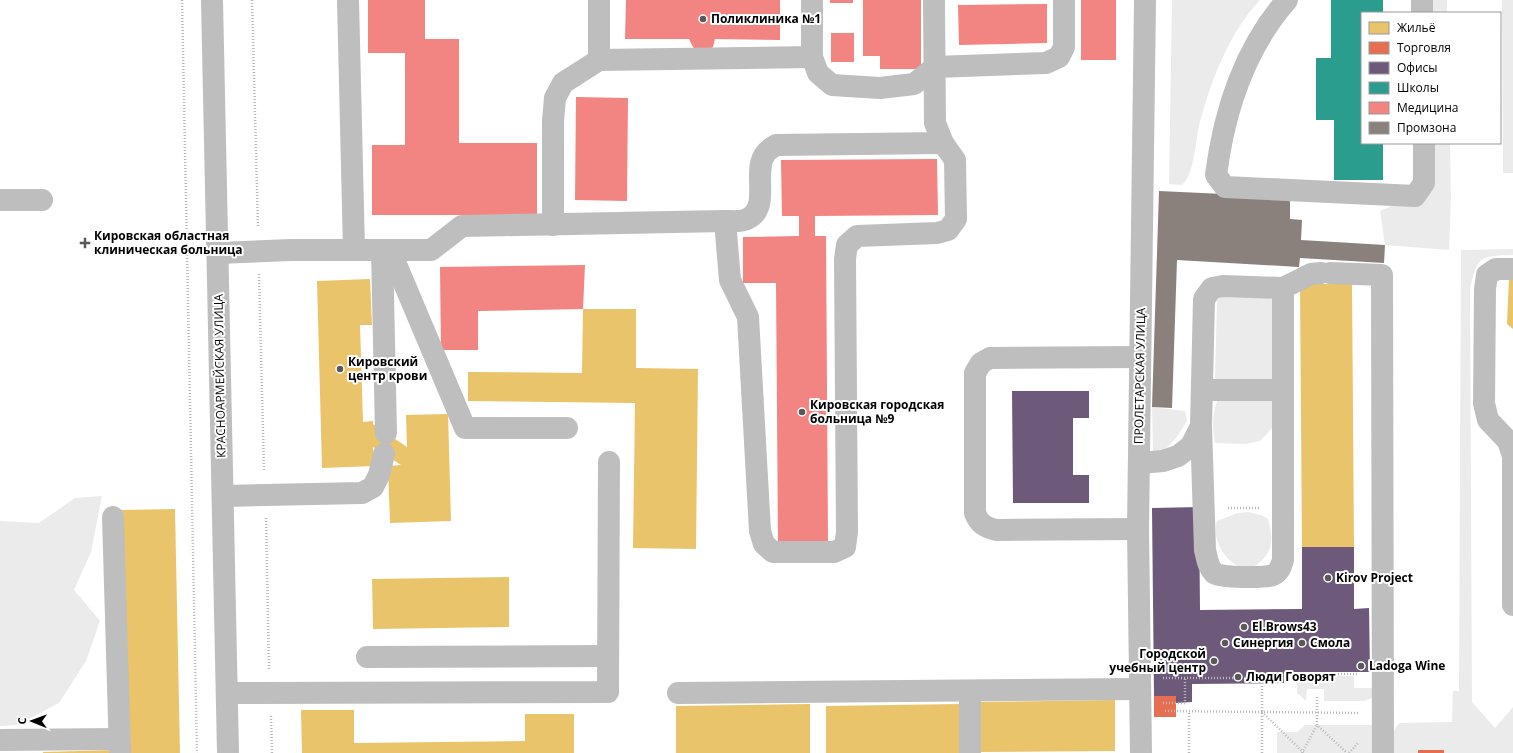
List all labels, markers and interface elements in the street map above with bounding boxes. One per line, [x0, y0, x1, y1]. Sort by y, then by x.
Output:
place label: Поликлиника №1 [711, 10, 821, 27]
legend [1361, 12, 1501, 144]
marker: Поликлиника №1 [698, 14, 708, 24]
text: Жильё [1397, 19, 1436, 36]
text: Торговля [1397, 39, 1451, 56]
text: Офисы [1397, 59, 1438, 76]
text: Школы [1397, 79, 1439, 96]
text: Медицина [1397, 99, 1458, 116]
text: Промзона [1397, 119, 1456, 136]
place label: Кировская областная клиническая больница [94, 227, 243, 258]
marker: Кировская областная клиническая больница [79, 237, 91, 249]
street label: КРАСНОАРМЕЙСКАЯ УЛИЦА [210, 294, 229, 458]
street label: ПРОЛЕТАРСКАЯ УЛИЦА [1130, 307, 1149, 444]
place label: Кировский центр крови [348, 353, 427, 384]
marker: Кировский центр крови [335, 364, 345, 374]
place label: Кировская городская больница №9 [810, 396, 944, 427]
marker: Кировская городская больница №9 [797, 407, 807, 417]
place label: Kirov Project [1336, 569, 1413, 586]
marker: Kirov Project [1323, 573, 1333, 583]
place label: El.Brows43 [1252, 618, 1317, 635]
marker: El.Brows43 [1239, 622, 1249, 632]
place label: Синергия [1233, 634, 1293, 651]
place label: Смола [1310, 634, 1350, 651]
marker: Синергия [1220, 638, 1230, 648]
marker: Смола [1297, 638, 1307, 648]
place label: Городской учебный центр [1109, 645, 1206, 676]
marker: Городской учебный центр [1209, 656, 1219, 666]
place label: Ladoga Wine [1369, 657, 1445, 674]
marker: Ladoga Wine [1356, 661, 1366, 671]
place label: Люди Говорят [1246, 668, 1336, 685]
marker: Люди Говорят [1233, 672, 1243, 682]
north arrow [12, 701, 52, 741]
text: С [14, 717, 29, 724]

